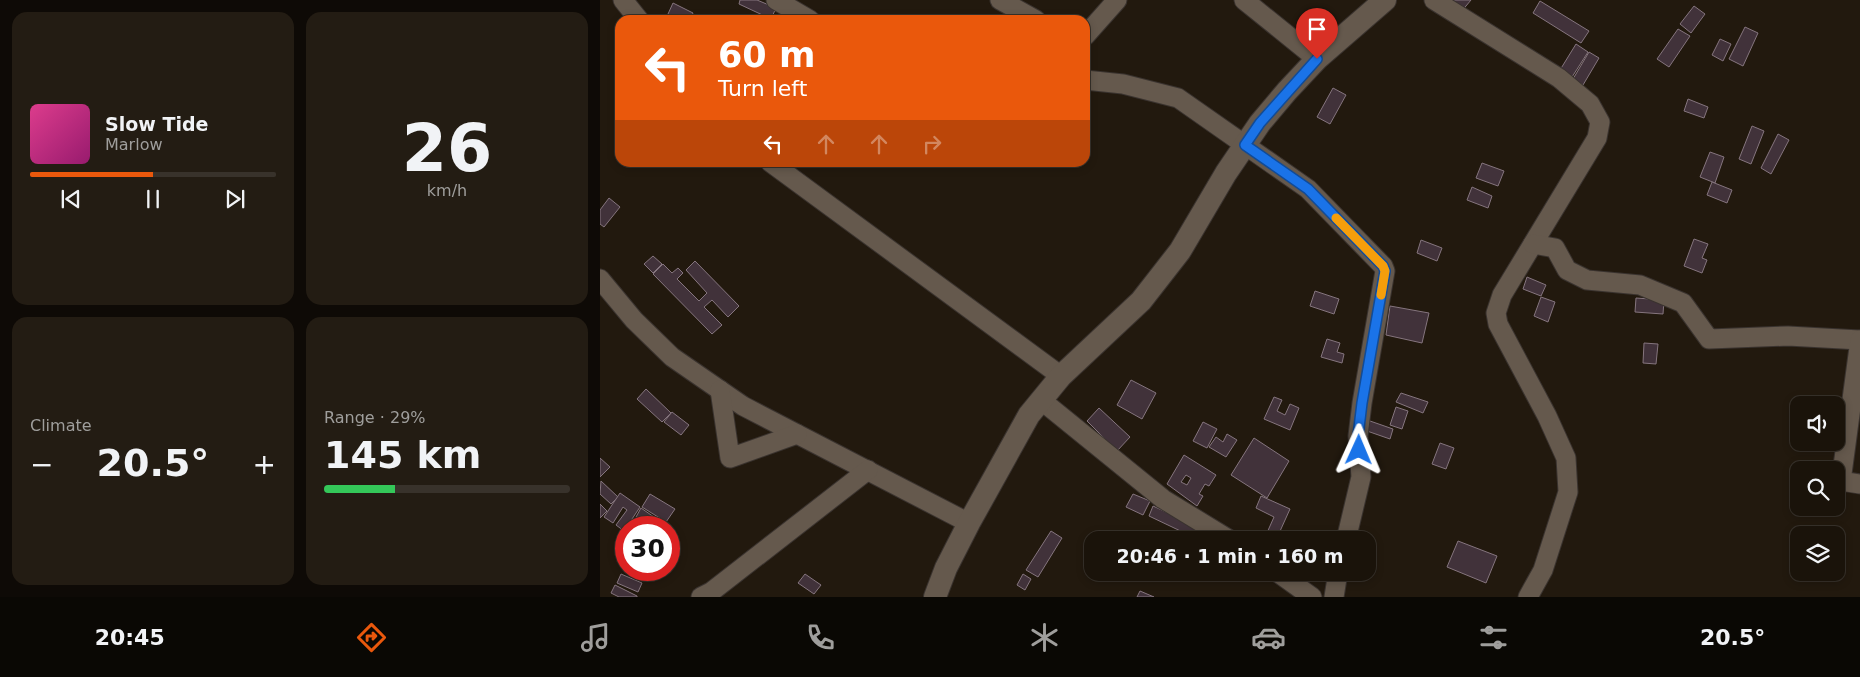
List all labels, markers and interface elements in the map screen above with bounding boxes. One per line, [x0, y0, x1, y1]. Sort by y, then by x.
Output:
pin [1296, 8, 1338, 59]
icon: arrive [1303, 15, 1331, 43]
icon: left [635, 35, 700, 100]
text: 60 m [718, 35, 815, 75]
text: Turn left [718, 76, 807, 101]
text: 26 [402, 111, 492, 186]
text: Slow Tide [105, 113, 208, 135]
icon: left [759, 130, 787, 158]
icon: ahead [812, 130, 840, 158]
icon: ahead [865, 130, 893, 158]
icon: right [918, 130, 946, 158]
text: Marlow [105, 135, 163, 154]
text: km/h [427, 181, 467, 200]
icon: previous [57, 185, 85, 213]
icon: pause [139, 185, 167, 213]
icon: next [221, 185, 249, 213]
map controls [1790, 396, 1845, 581]
button: sound [1790, 396, 1845, 451]
text: Range · 29% [324, 408, 426, 427]
text: Climate [30, 416, 92, 435]
position arrow [1332, 423, 1384, 475]
text: 145 km [324, 433, 481, 477]
text: 20.5° [97, 441, 209, 485]
text: − [30, 448, 53, 481]
text: + [253, 448, 276, 481]
button: search [1790, 461, 1845, 516]
speed limit sign: 30 [615, 516, 680, 581]
button: layers [1790, 526, 1845, 581]
text: 20:46 · 1 min · 160 m [1116, 545, 1344, 567]
icon: directions [354, 620, 389, 655]
icon: music [578, 620, 613, 655]
icon: phone [803, 620, 838, 655]
icon: climate [1027, 620, 1062, 655]
icon: car [1251, 620, 1286, 655]
icon: filters [1476, 620, 1511, 655]
text: 20:45 [95, 625, 165, 650]
text: 20.5° [1700, 625, 1765, 650]

